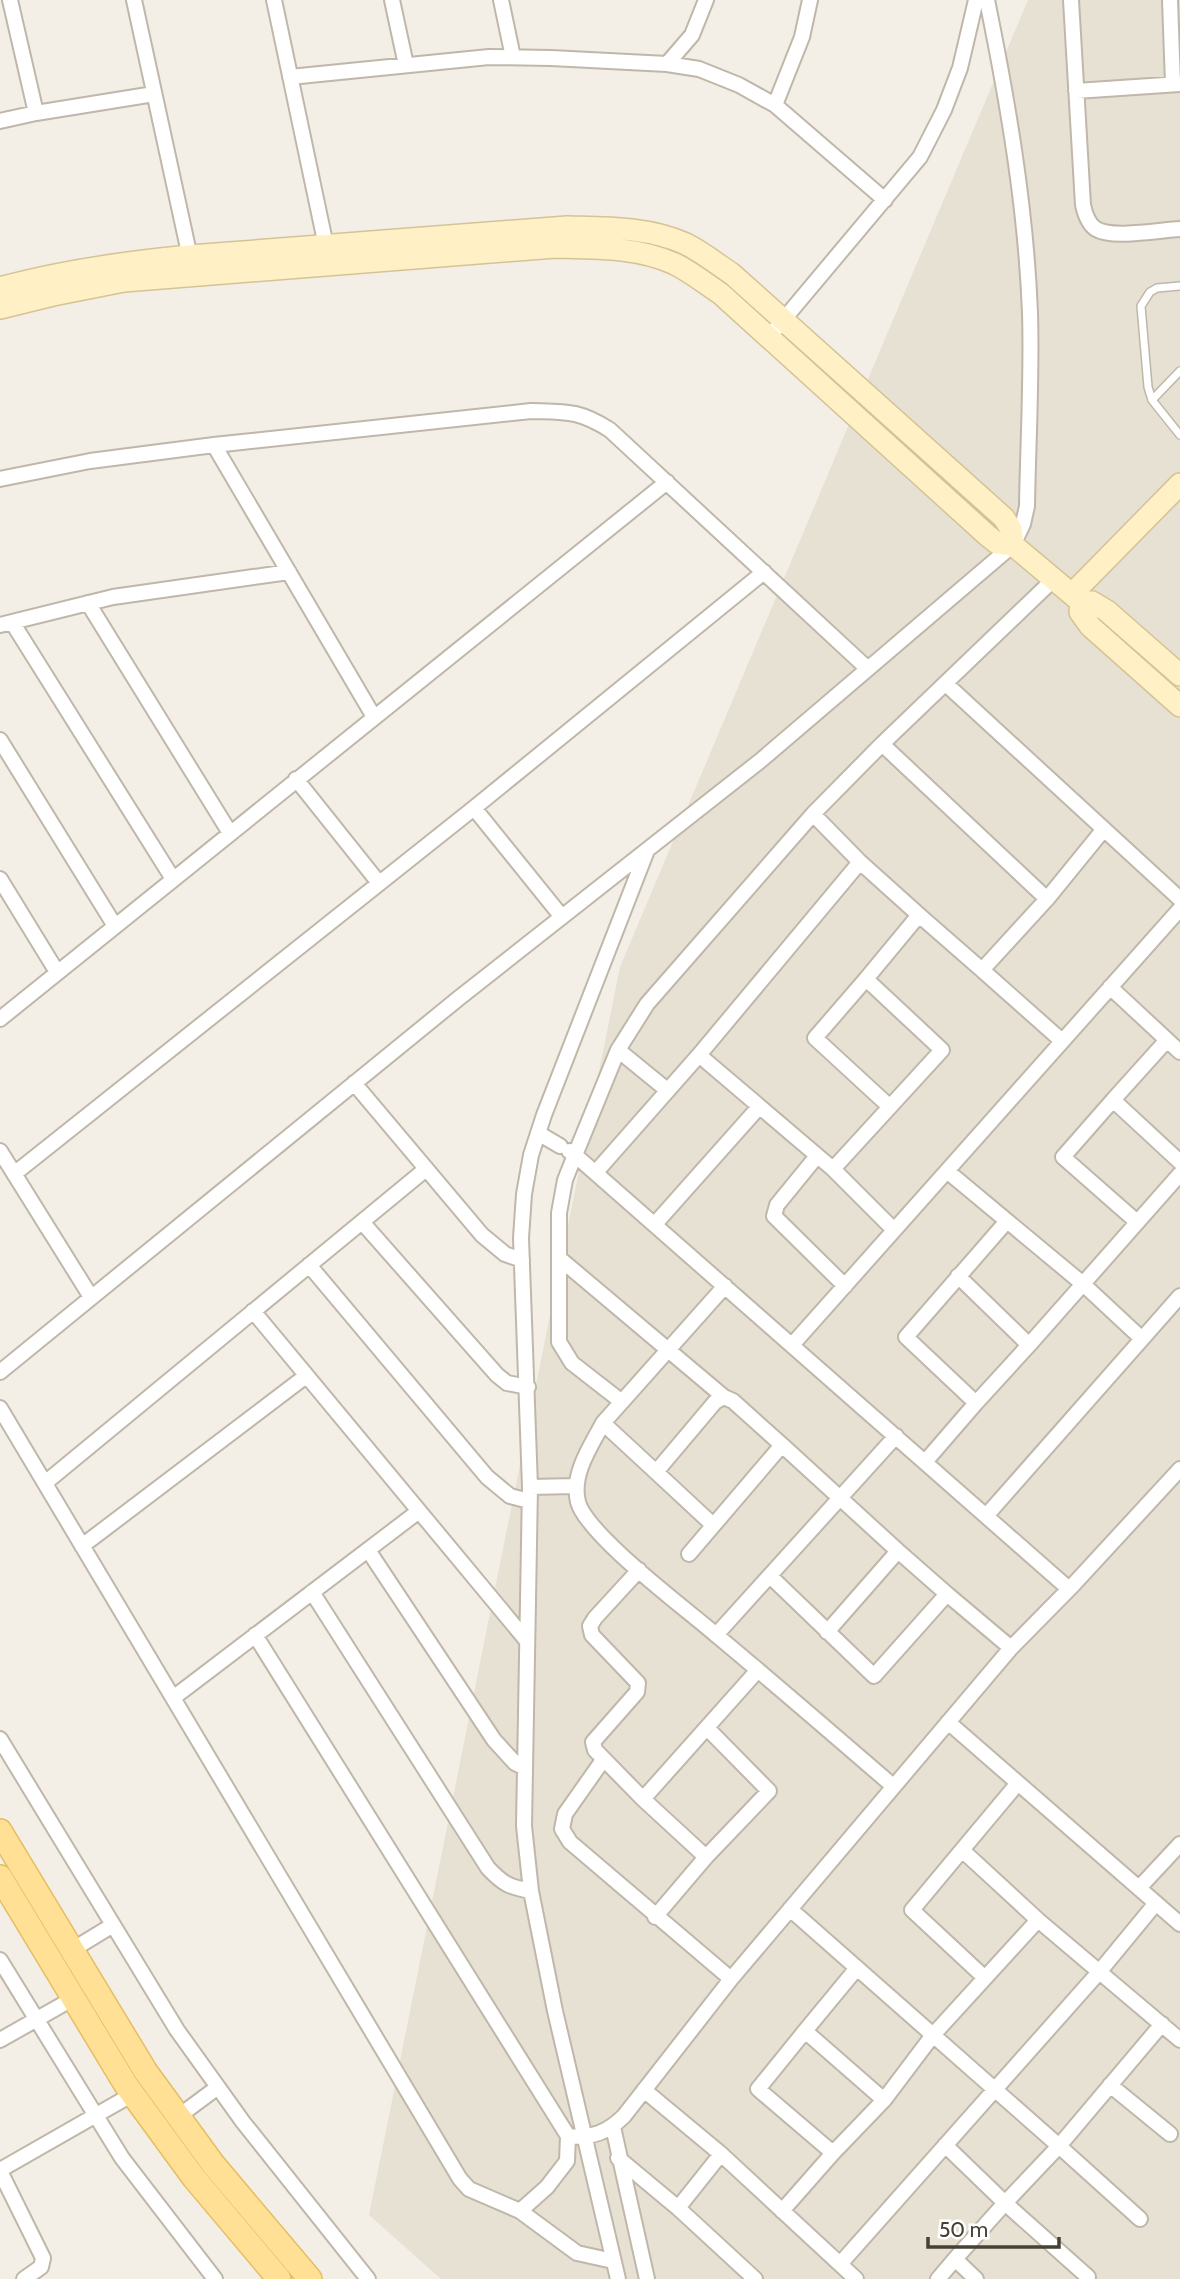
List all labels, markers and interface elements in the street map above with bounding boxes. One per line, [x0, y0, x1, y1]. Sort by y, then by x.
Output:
scale bar [928, 2206, 1059, 2250]
text: 50 m [939, 2217, 988, 2242]

